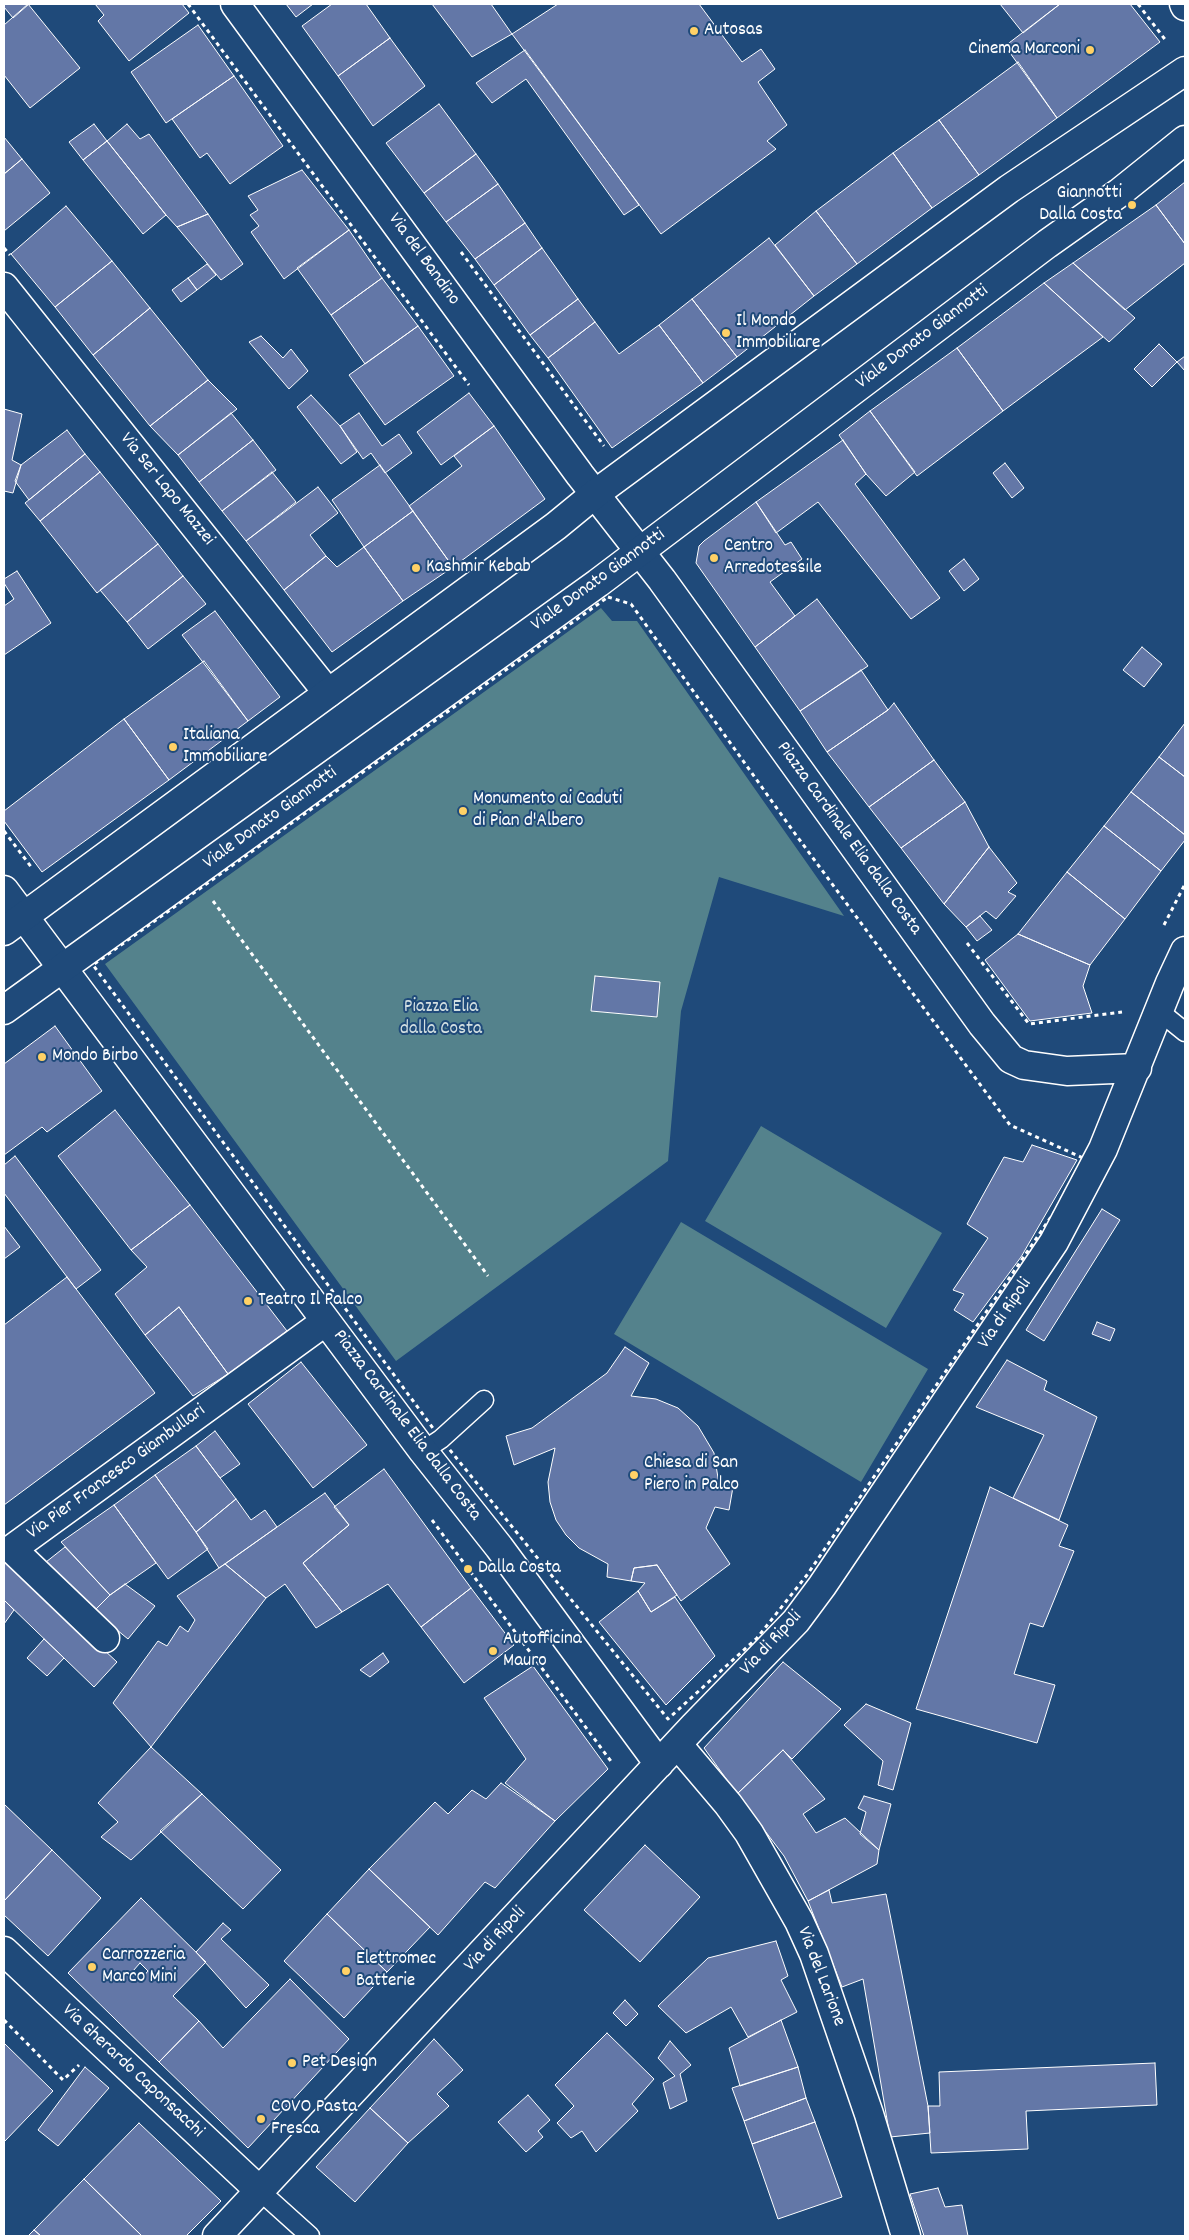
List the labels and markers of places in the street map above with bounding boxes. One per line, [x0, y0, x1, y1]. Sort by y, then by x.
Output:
place label: Autosas [704, 20, 763, 42]
marker: Autosas [688, 25, 700, 37]
place label: Cinema Marconi [968, 39, 1080, 61]
marker: Cinema Marconi [1084, 44, 1096, 56]
place label: Giannotti Dalla Costa [1039, 183, 1122, 227]
marker: Giannotti Dalla Costa [1126, 199, 1138, 211]
place label: Il Mondo Immobiliare [736, 311, 820, 355]
marker: Il Mondo Immobiliare [720, 327, 732, 339]
place label: Centro Arredotessile [724, 536, 822, 580]
marker: Centro Arredotessile [708, 552, 720, 564]
place label: Kashmir Kebab [426, 557, 531, 579]
marker: Kashmir Kebab [410, 562, 422, 574]
place label: Italiana Immobiliare [183, 725, 267, 769]
marker: Italiana Immobiliare [167, 741, 179, 753]
place label: Monumento ai Caduti di Pian d'Albero [473, 789, 622, 833]
marker: Monumento ai Caduti di Pian d'Albero [457, 805, 469, 817]
place label: Mondo Birbo [52, 1046, 138, 1068]
marker: Mondo Birbo [36, 1051, 48, 1063]
place label: Teatro Il Palco [258, 1290, 363, 1312]
marker: Teatro Il Palco [242, 1295, 254, 1307]
place label: Chiesa di San Piero in Palco [644, 1453, 739, 1497]
marker: Chiesa di San Piero in Palco [628, 1469, 640, 1481]
place label: Dalla Costa [478, 1558, 561, 1580]
marker: Dalla Costa [462, 1563, 474, 1575]
place label: Autofficina Mauro [503, 1629, 582, 1673]
marker: Autofficina Mauro [487, 1645, 499, 1657]
place label: Carrozzeria Marco Mini [102, 1945, 185, 1989]
place label: Elettromec Batterie [356, 1949, 436, 1993]
marker: Carrozzeria Marco Mini [86, 1961, 98, 1973]
marker: Elettromec Batterie [340, 1965, 352, 1977]
place label: Pet Design [302, 2052, 377, 2074]
marker: Pet Design [286, 2057, 298, 2069]
place label: COVO Pasta Fresca [271, 2097, 357, 2141]
marker: COVO Pasta Fresca [255, 2113, 267, 2125]

